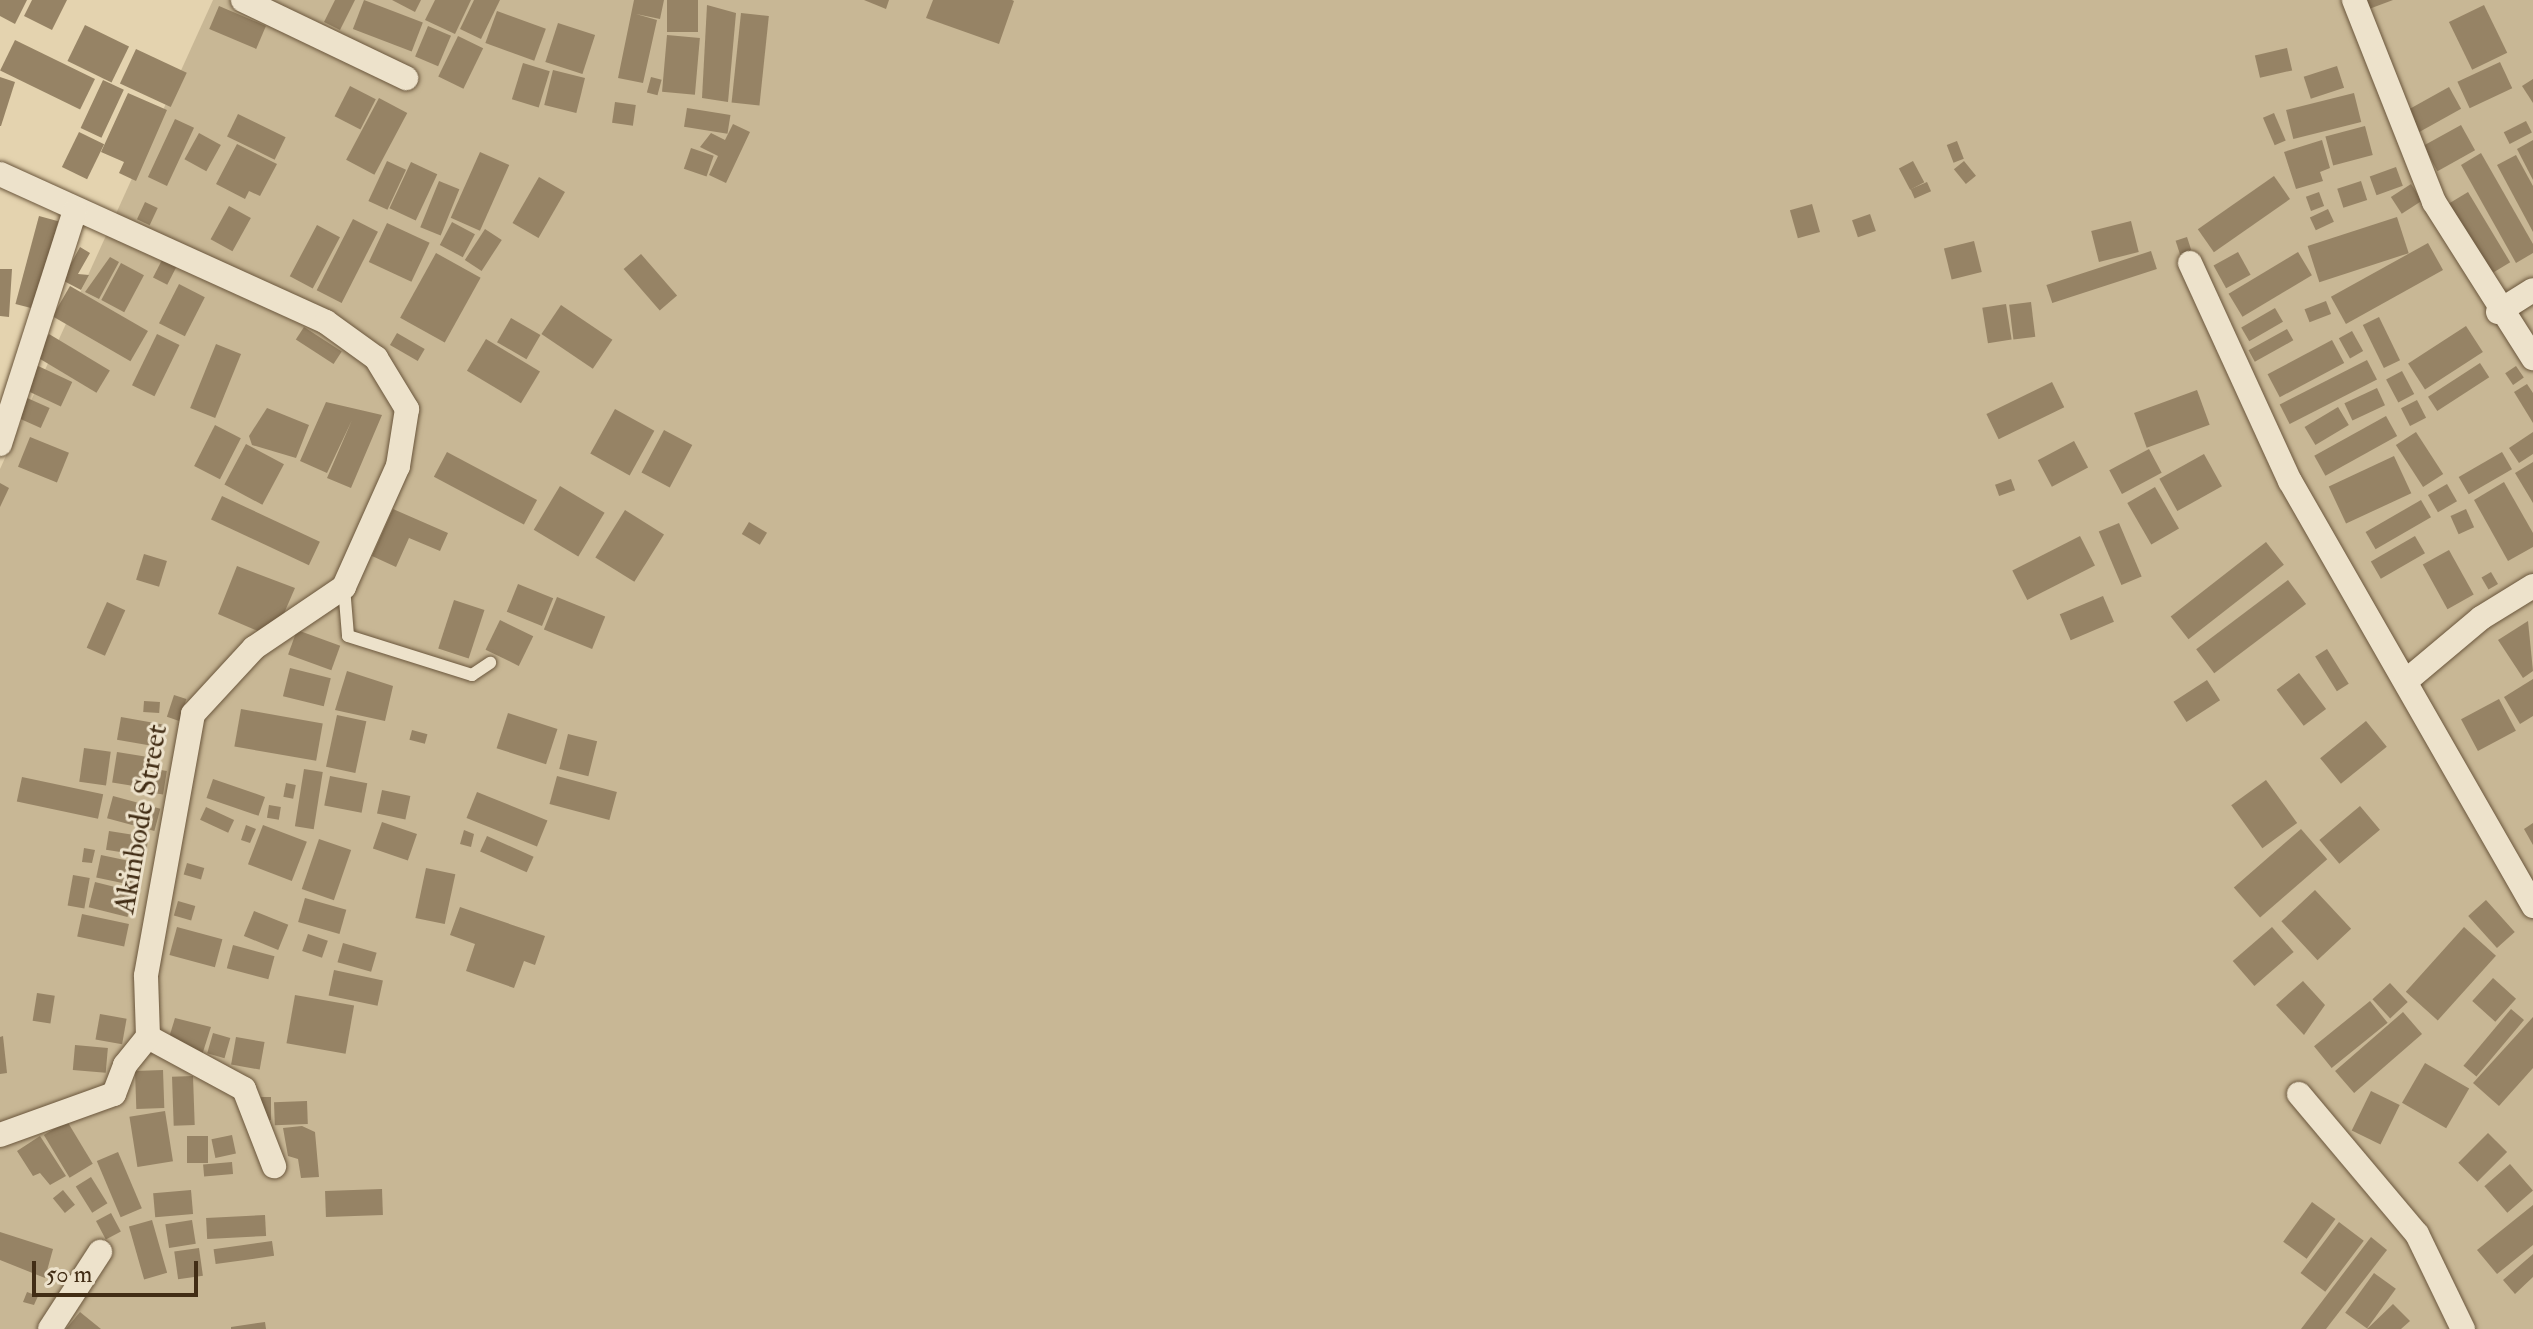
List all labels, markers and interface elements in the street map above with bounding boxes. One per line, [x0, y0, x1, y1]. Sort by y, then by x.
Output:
street label: Akinbode Street [107, 721, 175, 917]
scale bar [36, 1245, 202, 1295]
text: 50 m [46, 1259, 92, 1290]

